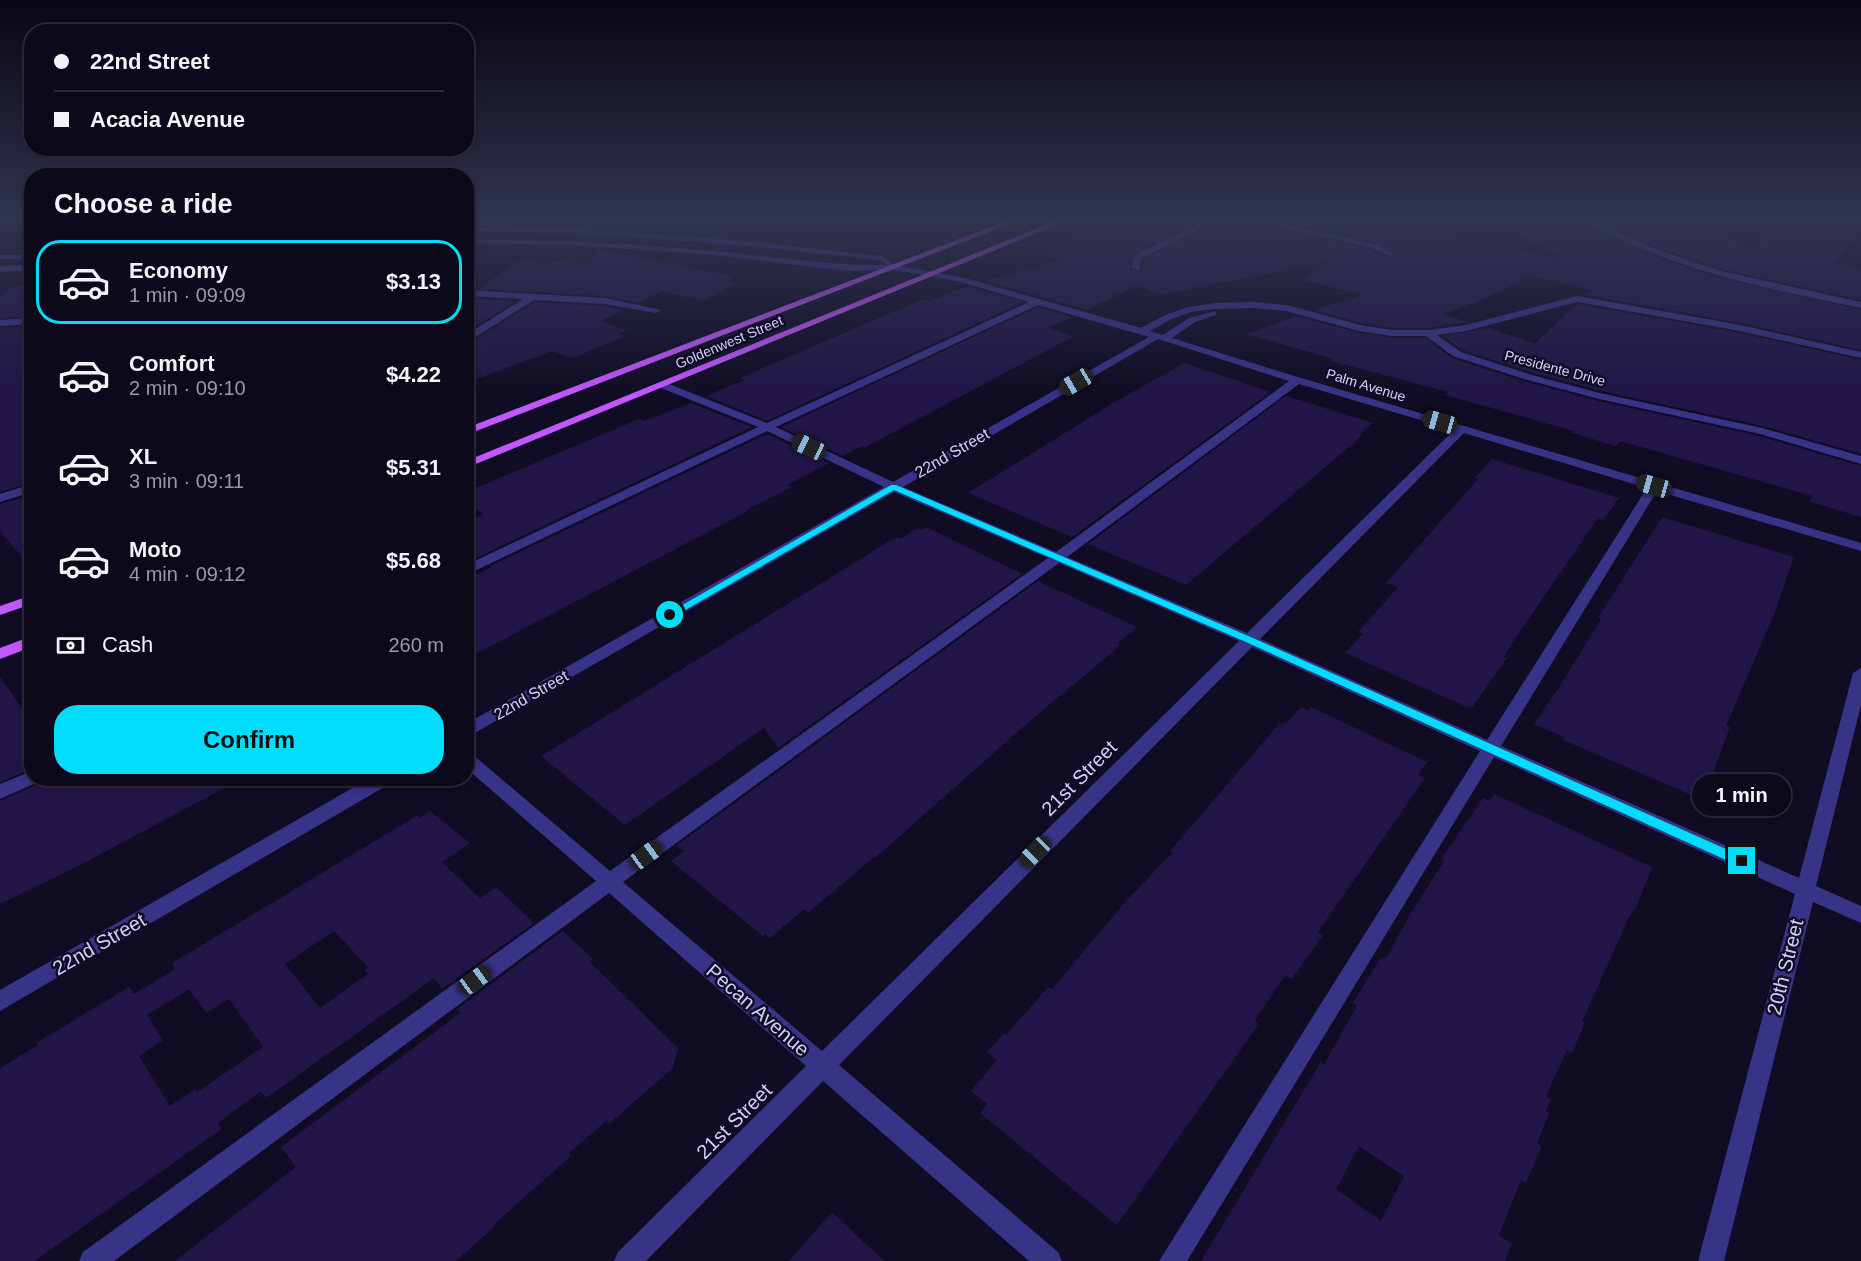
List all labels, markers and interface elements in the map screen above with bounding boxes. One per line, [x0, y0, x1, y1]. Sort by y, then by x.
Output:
text: 22nd Street [90, 49, 210, 74]
text: Acacia Avenue [90, 107, 245, 132]
text: Choose a ride [54, 189, 233, 219]
icon: car [57, 255, 111, 309]
text: Economy [129, 258, 228, 283]
text: $3.13 [386, 269, 441, 294]
text: 1 min · 09:09 [129, 284, 246, 306]
street label: Goldenwest Street [673, 312, 785, 372]
street label: Presidente Drive [1503, 347, 1607, 389]
icon: car [57, 348, 111, 402]
text: Comfort [129, 351, 215, 376]
text: $4.22 [386, 362, 441, 387]
car [1056, 365, 1096, 399]
street label: Palm Avenue [1324, 365, 1408, 405]
text: 2 min · 09:10 [129, 377, 246, 399]
car [1420, 408, 1460, 436]
street label: 22nd Street [912, 425, 993, 481]
car [789, 431, 829, 463]
icon: car [57, 441, 111, 495]
text: XL [129, 444, 157, 469]
text: $5.31 [386, 455, 441, 480]
text: 3 min · 09:11 [129, 470, 244, 492]
car [1634, 472, 1674, 500]
icon: car [57, 534, 111, 588]
text: Moto [129, 537, 182, 562]
text: $5.68 [386, 548, 441, 573]
text: 4 min · 09:12 [129, 563, 246, 585]
route start [656, 601, 683, 628]
icon: cash [54, 629, 87, 662]
text: Cash [102, 632, 153, 657]
text: 260 m [388, 634, 444, 656]
street label: 22nd Street [491, 667, 572, 723]
button: Confirm [54, 705, 444, 774]
street label: 21st Street [1037, 736, 1121, 820]
callout: 1 min [1692, 774, 1792, 816]
text: 1 min [1715, 784, 1768, 806]
car [1016, 833, 1054, 871]
car [626, 837, 666, 873]
route end [1728, 847, 1755, 874]
street label: 22nd Street [49, 908, 150, 979]
street label: 20th Street [1762, 916, 1808, 1017]
street label: Pecan Avenue [702, 960, 814, 1060]
car [455, 962, 495, 998]
street label: 21st Street [692, 1079, 776, 1163]

